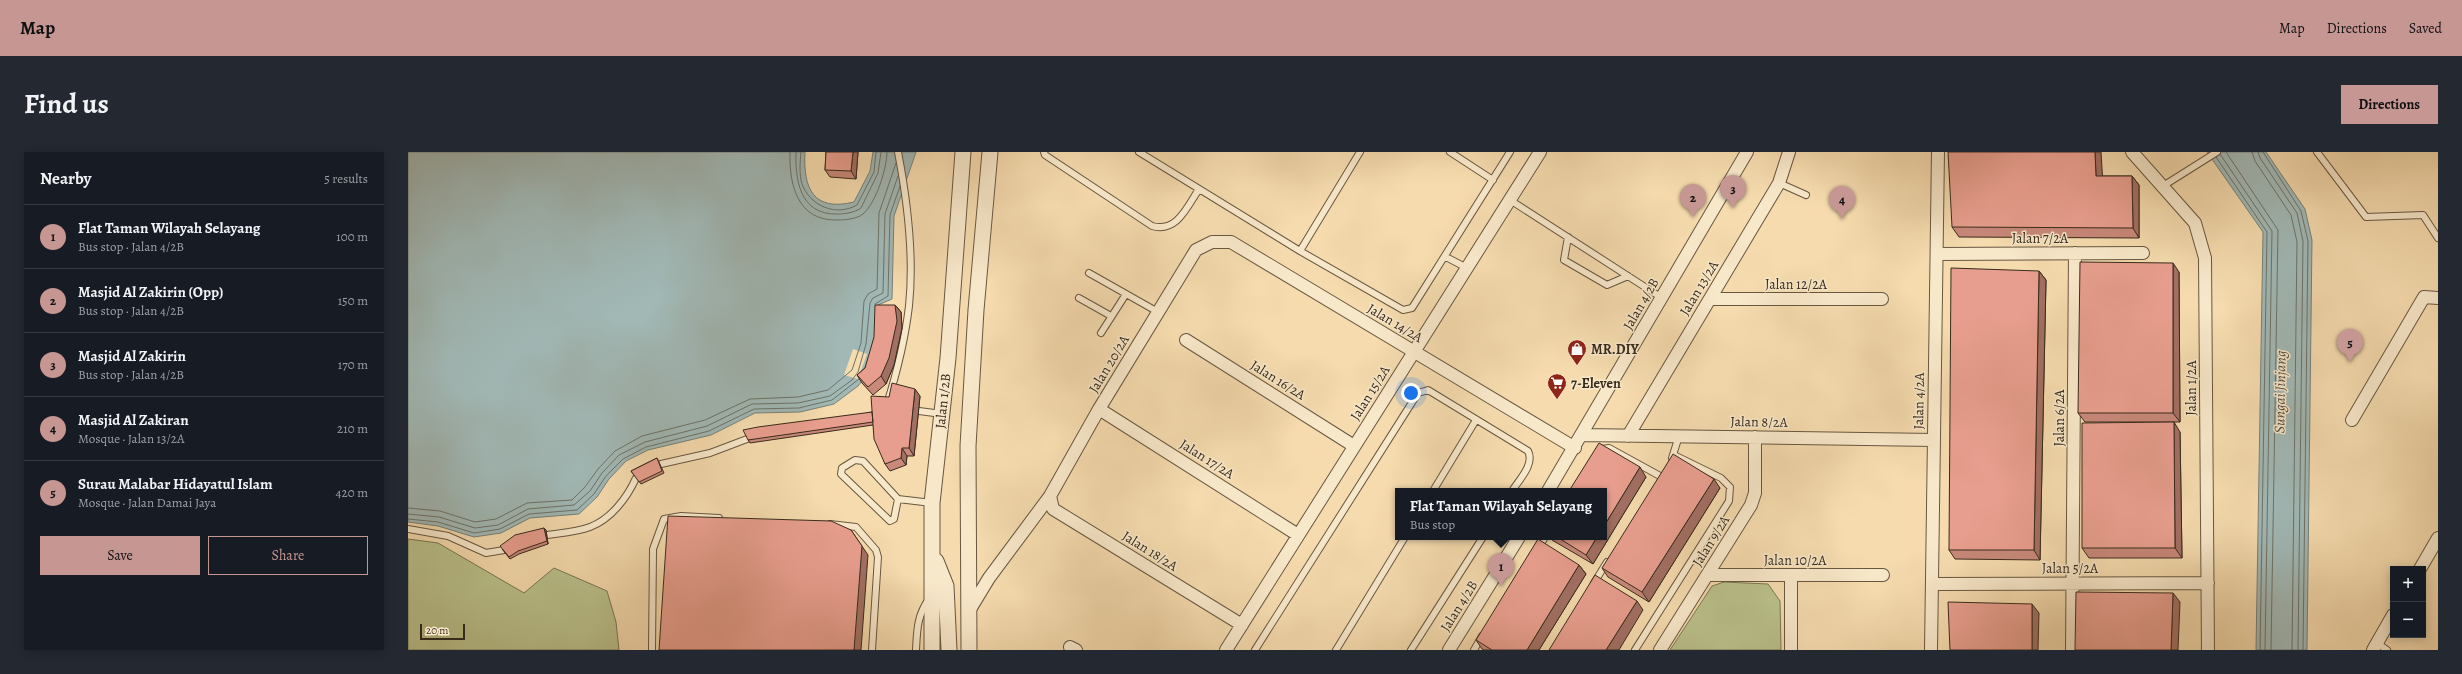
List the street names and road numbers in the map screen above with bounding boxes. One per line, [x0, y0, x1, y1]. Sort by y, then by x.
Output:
street label: Jalan 7/2A [2012, 229, 2069, 248]
street label: Jalan 13/2A [1675, 256, 1723, 319]
street label: Jalan 4/2B [1619, 275, 1663, 333]
street label: Jalan 12/2A [1765, 275, 1828, 294]
street label: Jalan 14/2A [1364, 299, 1427, 347]
street label: Jalan 20/2A [1084, 331, 1134, 397]
street label: Jalan 16/2A [1247, 356, 1310, 405]
street label: Jalan 1/2A [2182, 360, 2201, 416]
street label: Jalan 15/2A [1346, 361, 1395, 424]
street label: Jalan 1/2B [931, 372, 955, 430]
street label: Jalan 4/2A [1909, 372, 1929, 430]
street label: Jalan 6/2A [2050, 389, 2069, 446]
street label: Jalan 8/2A [1730, 412, 1789, 432]
street label: Jalan 17/2A [1176, 435, 1239, 484]
street label: Jalan 9/2A [1688, 511, 1735, 570]
street label: Jalan 18/2A [1119, 526, 1182, 576]
street label: Jalan 10/2A [1764, 551, 1827, 570]
street label: Jalan 5/2A [2042, 559, 2099, 578]
street label: Jalan 4/2B [1436, 577, 1482, 635]

